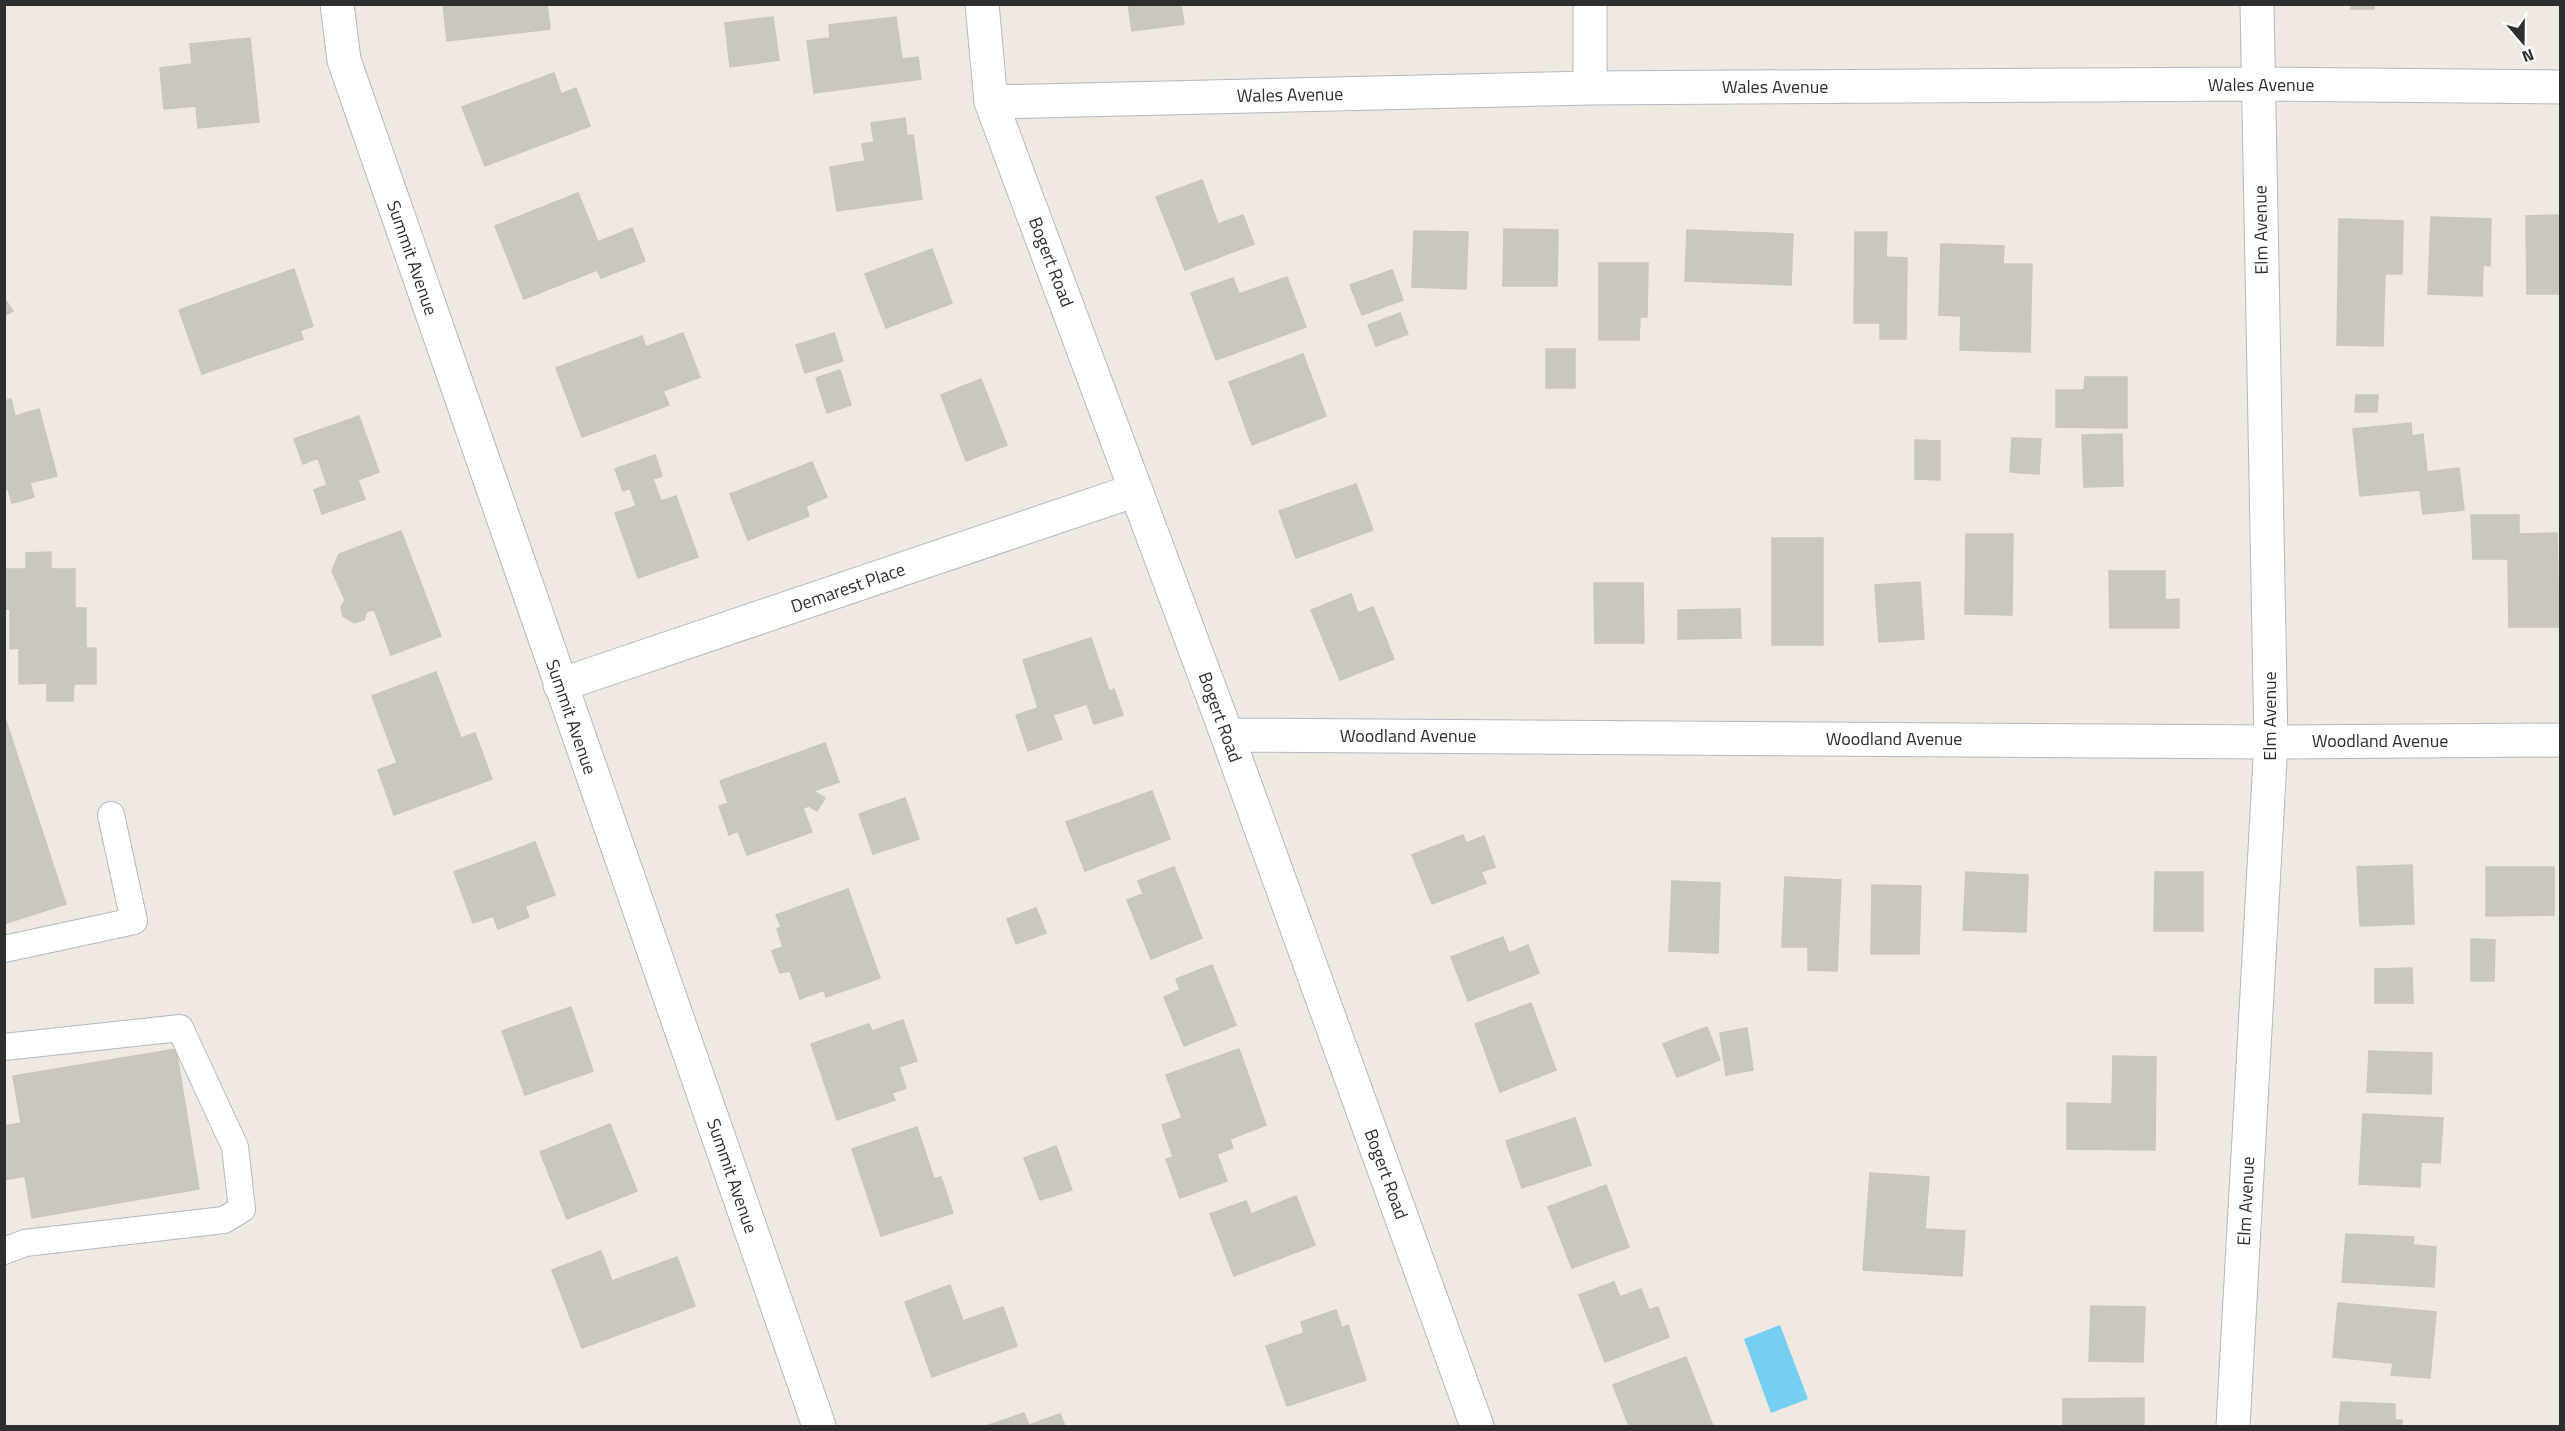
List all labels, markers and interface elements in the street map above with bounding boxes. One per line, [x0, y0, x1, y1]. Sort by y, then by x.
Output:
north arrow [2493, 12, 2553, 72]
text: N [2519, 43, 2537, 69]
street label: Wales Avenue [2208, 71, 2314, 98]
street label: Wales Avenue [1722, 73, 1828, 100]
street label: Wales Avenue [1236, 80, 1344, 109]
street label: Elm Avenue [2246, 185, 2275, 275]
street label: Summit Avenue [380, 197, 445, 319]
street label: Bogert Road [1022, 213, 1081, 311]
street label: Demarest Place [787, 555, 909, 620]
street label: Summit Avenue [539, 656, 604, 778]
street label: Bogert Road [1192, 668, 1249, 766]
street label: Elm Avenue [2256, 671, 2283, 761]
street label: Woodland Avenue [1340, 722, 1476, 749]
street label: Woodland Avenue [1826, 725, 1962, 752]
street label: Woodland Avenue [2312, 727, 2448, 754]
street label: Summit Avenue [700, 1115, 765, 1237]
street label: Bogert Road [1358, 1125, 1415, 1223]
street label: Elm Avenue [2230, 1156, 2261, 1246]

